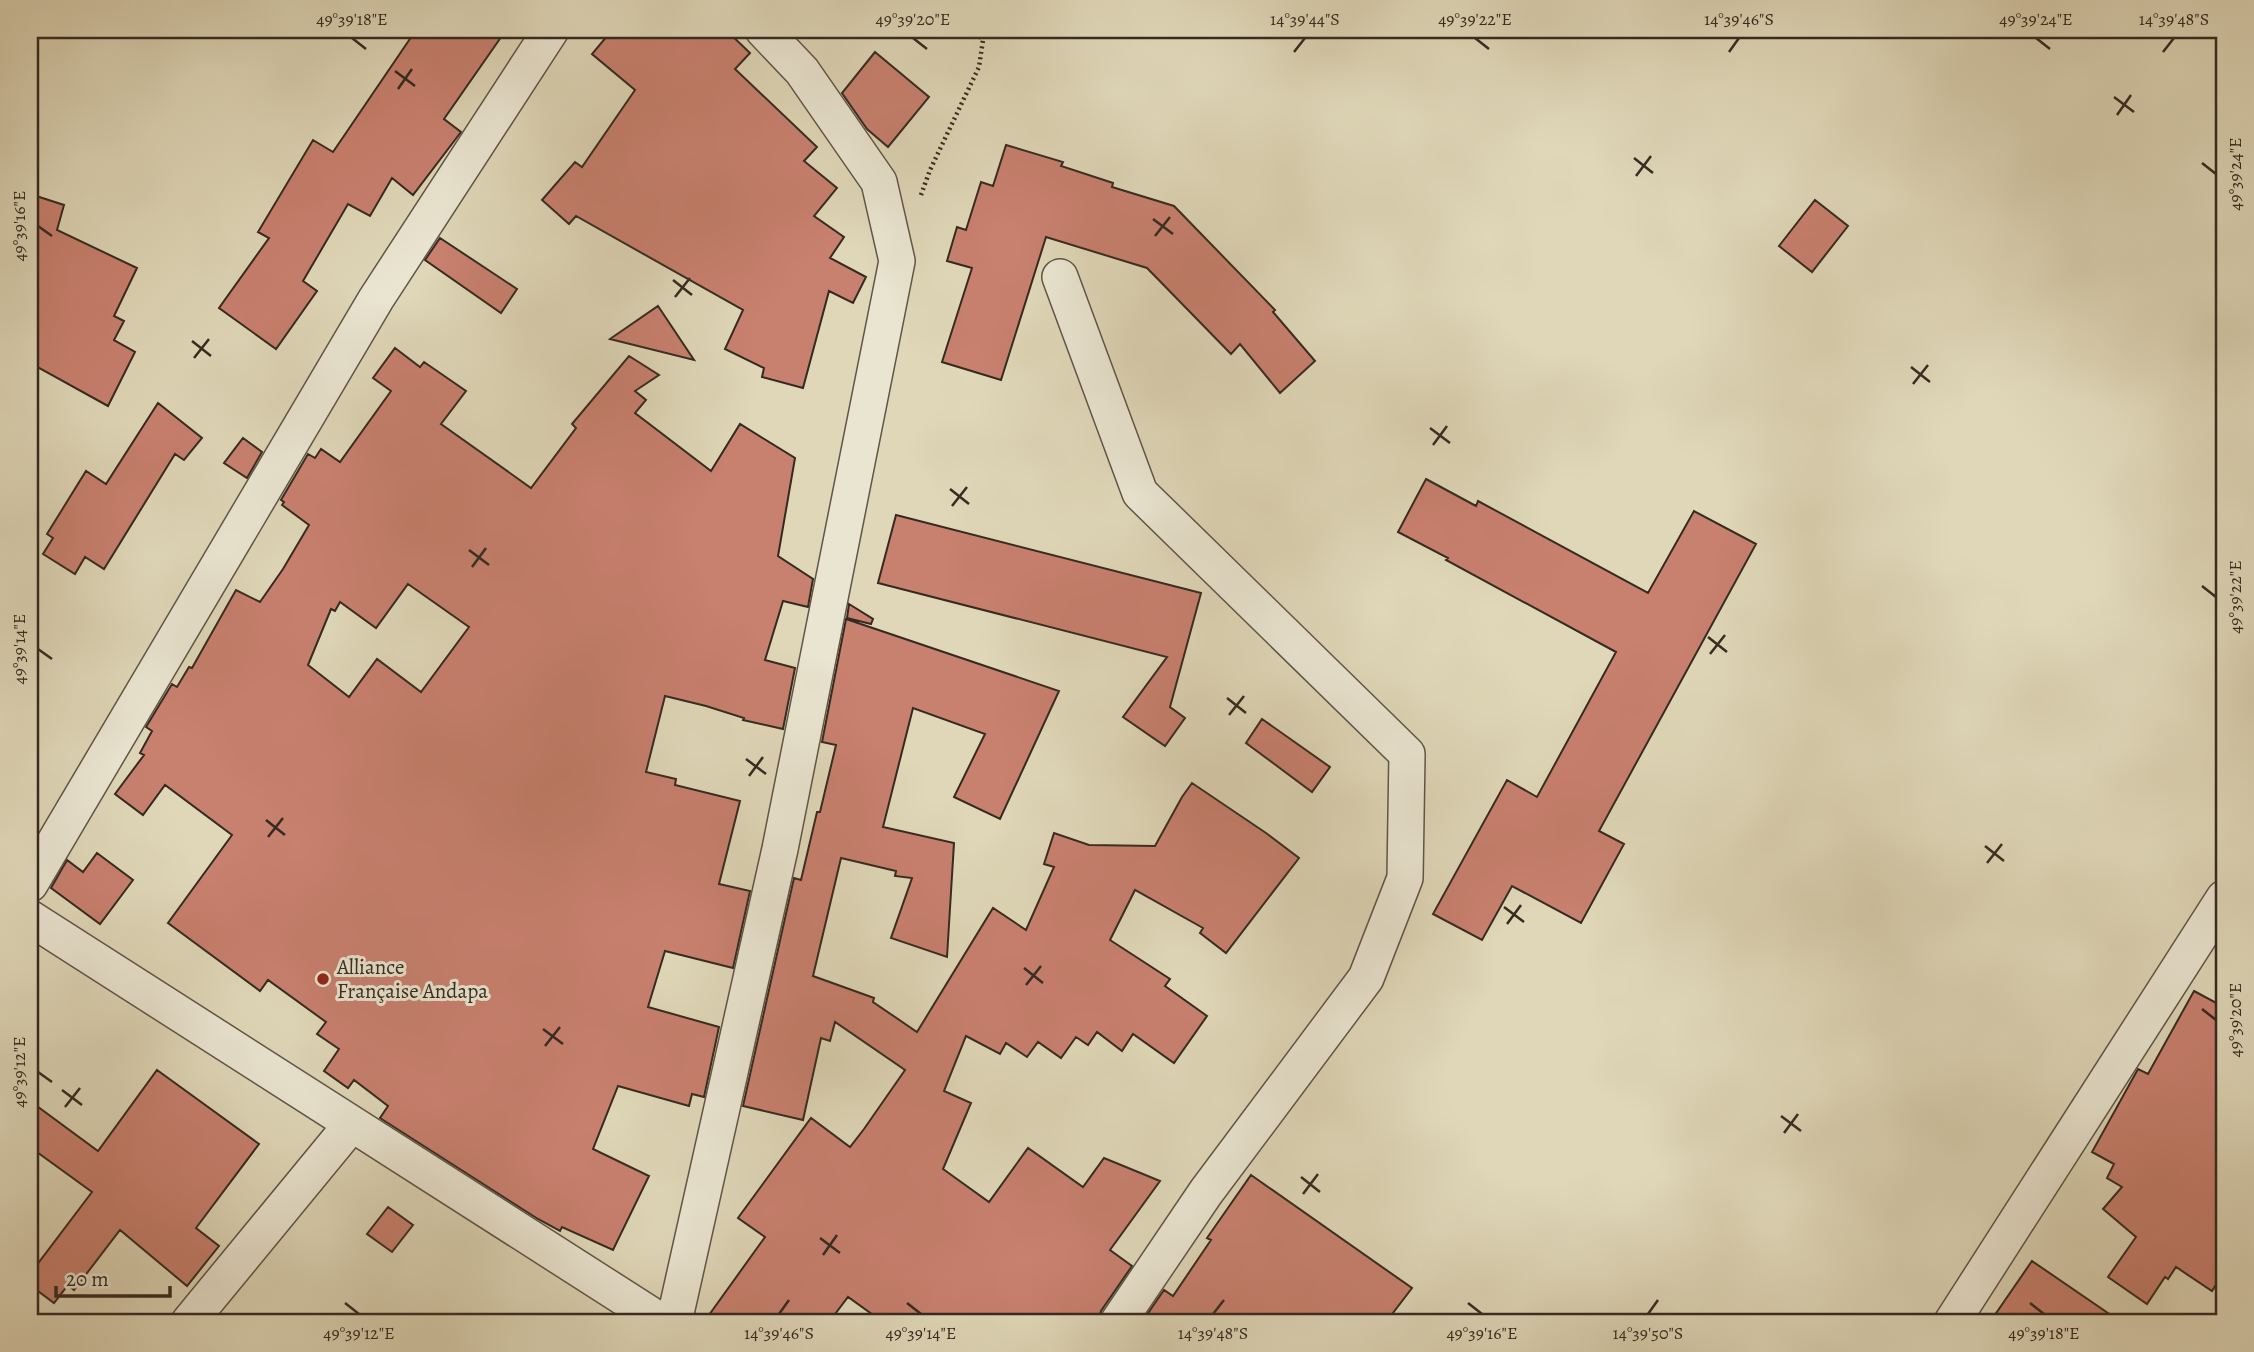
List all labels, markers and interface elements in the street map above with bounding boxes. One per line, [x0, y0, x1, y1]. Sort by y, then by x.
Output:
text: 49°39'18"E [316, 7, 388, 31]
text: 49°39'20"E [876, 7, 950, 31]
text: 14°39'44"S [1270, 7, 1340, 31]
text: 49°39'22"E [1438, 7, 1512, 31]
text: 14°39'46"S [1704, 7, 1774, 31]
text: 49°39'24"E [1999, 7, 2073, 31]
text: 14°39'48"S [2139, 7, 2209, 31]
text: 49°39'24"E [2223, 137, 2247, 211]
text: 49°39'16"E [7, 190, 31, 262]
text: 49°39'22"E [2223, 560, 2247, 634]
text: 49°39'14"E [7, 614, 31, 684]
place label: Alliance Française Andapa [336, 953, 488, 1005]
marker: Alliance Française Andapa [315, 971, 331, 987]
text: 49°39'20"E [2223, 983, 2247, 1057]
text: 49°39'12"E [7, 1036, 31, 1108]
scale bar [56, 1254, 170, 1298]
text: 20 m [66, 1265, 109, 1293]
text: 49°39'12"E [323, 1321, 395, 1345]
text: 14°39'46"S [744, 1321, 814, 1345]
text: 49°39'14"E [886, 1321, 956, 1345]
text: 14°39'48"S [1178, 1321, 1248, 1345]
text: 49°39'16"E [1446, 1321, 1518, 1345]
text: 14°39'50"S [1613, 1321, 1683, 1345]
text: 49°39'18"E [2008, 1321, 2080, 1345]

